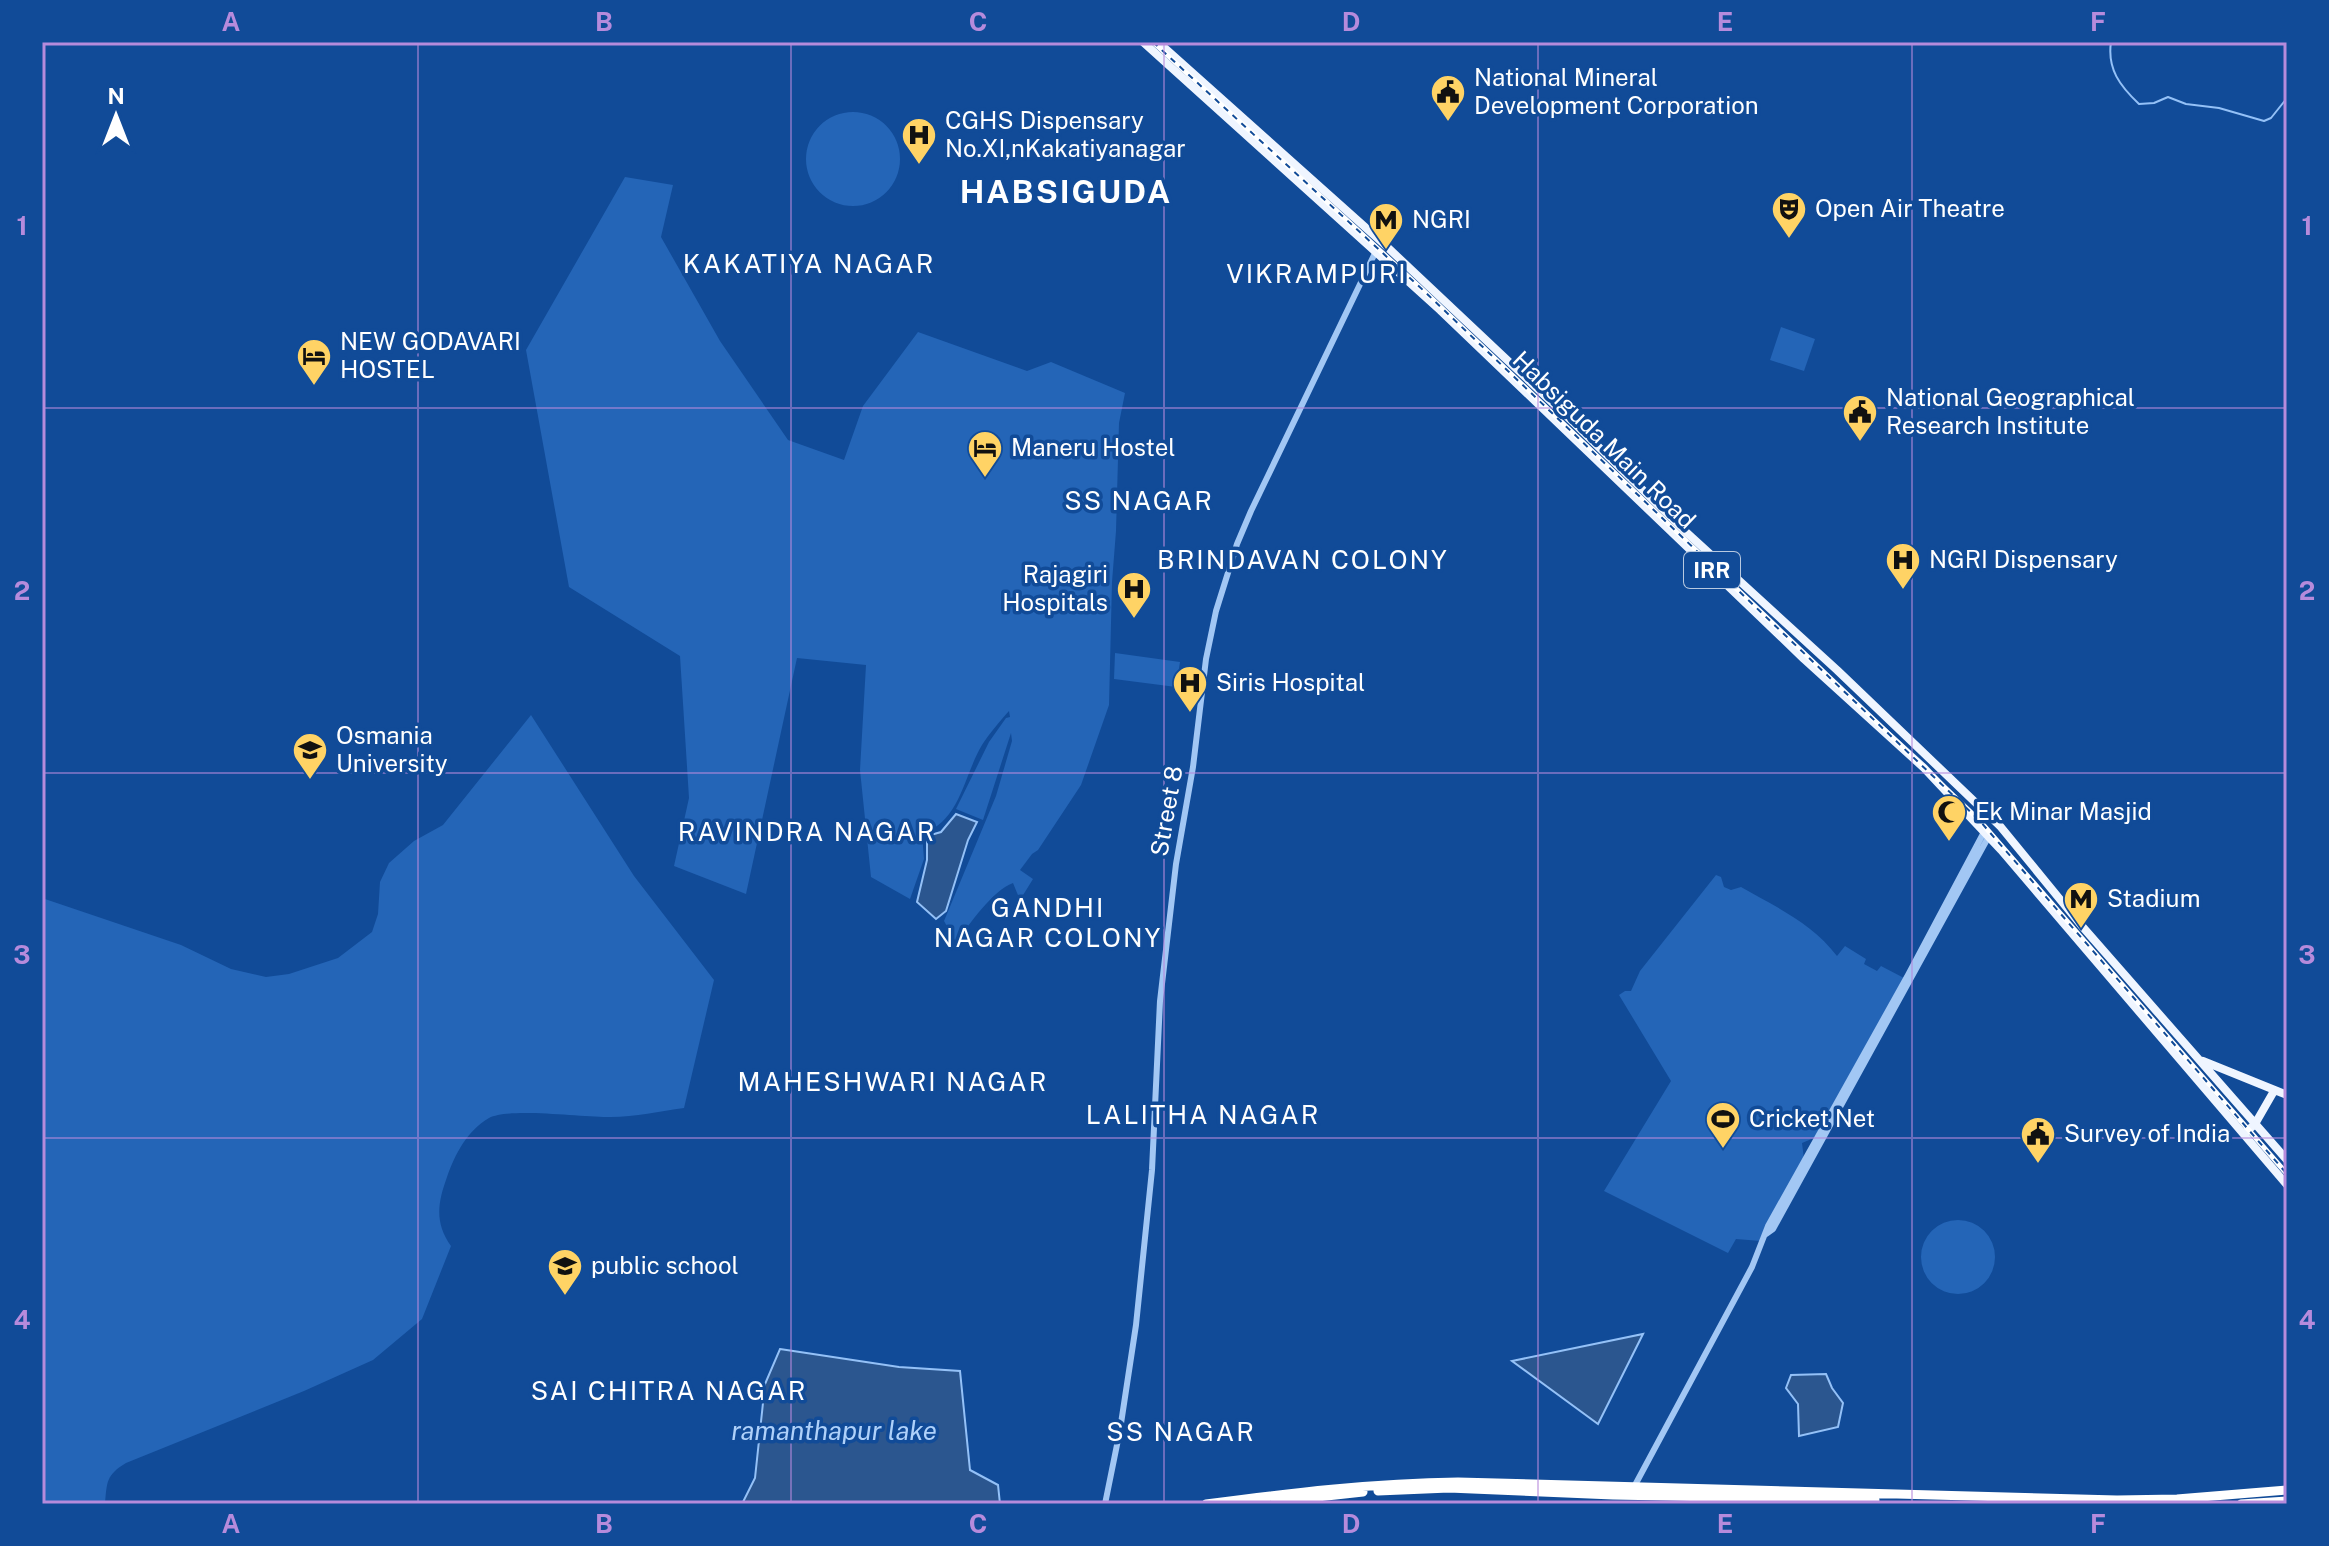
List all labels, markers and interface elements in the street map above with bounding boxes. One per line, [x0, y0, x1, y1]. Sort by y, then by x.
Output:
text: A [222, 6, 241, 37]
text: B [595, 6, 613, 37]
text: C [969, 6, 987, 37]
text: D [1342, 6, 1360, 37]
text: E [1717, 6, 1733, 37]
text: F [2090, 6, 2106, 37]
place label: National Mineral Development Corporation [1474, 63, 1759, 119]
public building icon: National Mineral Development Corporation [1429, 73, 1467, 123]
north arrow [76, 76, 156, 156]
text: N [107, 83, 125, 109]
place label: CGHS Dispensary No.XI,nKakatiyanagar [945, 106, 1186, 162]
hospital icon: CGHS Dispensary No.XI,nKakatiyanagar [900, 116, 938, 166]
district label: HABSIGUDA [960, 173, 1172, 210]
theatre icon: Open Air Theatre [1770, 190, 1808, 240]
place label: Open Air Theatre [1815, 194, 2005, 222]
metro station icon: NGRI [1367, 201, 1405, 251]
place label: NGRI [1412, 205, 1471, 233]
text: 1 [16, 210, 28, 241]
text: 1 [2301, 210, 2313, 241]
district label: KAKATIYA NAGAR [683, 248, 935, 279]
district label: VIKRAMPURI [1226, 258, 1408, 289]
place label: NEW GODAVARI HOSTEL [340, 327, 521, 383]
hotel icon: NEW GODAVARI HOSTEL [295, 337, 333, 387]
street label: Habsiguda Main Road [1508, 345, 1702, 534]
place label: National Geographical Research Institute [1886, 383, 2135, 439]
public building icon: National Geographical Research Institute [1841, 393, 1879, 443]
hotel icon: Maneru Hostel [966, 429, 1004, 479]
place label: Maneru Hostel [1011, 433, 1176, 461]
district label: SS NAGAR [1064, 485, 1214, 516]
hospital icon: NGRI Dispensary [1884, 541, 1922, 591]
district label: BRINDAVAN COLONY [1157, 544, 1449, 575]
place label: NGRI Dispensary [1929, 545, 2118, 573]
road number: IRR [1684, 552, 1740, 588]
place label: Rajagiri Hospitals [1002, 560, 1108, 616]
hospital icon: Rajagiri Hospitals [1115, 570, 1153, 620]
text: 2 [14, 575, 30, 606]
text: 2 [2299, 575, 2315, 606]
hospital icon: Siris Hospital [1171, 664, 1209, 714]
place label: Siris Hospital [1216, 668, 1365, 696]
place label: Osmania University [336, 721, 448, 777]
school or university icon: Osmania University [291, 731, 329, 781]
street label: Street 8 [1144, 763, 1188, 858]
mosque icon: Ek Minar Masjid [1930, 793, 1968, 843]
place label: Ek Minar Masjid [1975, 797, 2152, 825]
district label: RAVINDRA NAGAR [678, 816, 936, 847]
metro station icon: Stadium [2062, 880, 2100, 930]
place label: Stadium [2107, 884, 2200, 912]
district label: GANDHI NAGAR COLONY [934, 892, 1162, 953]
text: 3 [13, 939, 31, 970]
text: 3 [2298, 939, 2316, 970]
district label: MAHESHWARI NAGAR [738, 1066, 1048, 1097]
district label: LALITHA NAGAR [1086, 1099, 1320, 1130]
sports icon: Cricket Net [1704, 1100, 1742, 1150]
place label: Cricket Net [1749, 1104, 1875, 1132]
public building icon: Survey of India [2019, 1115, 2057, 1165]
place label: Survey of India [2064, 1119, 2230, 1147]
school or university icon: public school [546, 1247, 584, 1297]
place label: public school [591, 1251, 739, 1279]
text: 4 [13, 1304, 31, 1335]
text: 4 [2298, 1304, 2316, 1335]
district label: SAI CHITRA NAGAR [531, 1375, 807, 1406]
water label: ramanthapur lake [731, 1415, 937, 1446]
district label: SS NAGAR [1106, 1416, 1256, 1447]
text: A [222, 1508, 241, 1539]
text: B [595, 1508, 613, 1539]
text: C [969, 1508, 987, 1539]
text: D [1342, 1508, 1360, 1539]
text: E [1717, 1508, 1733, 1539]
text: F [2090, 1508, 2106, 1539]

